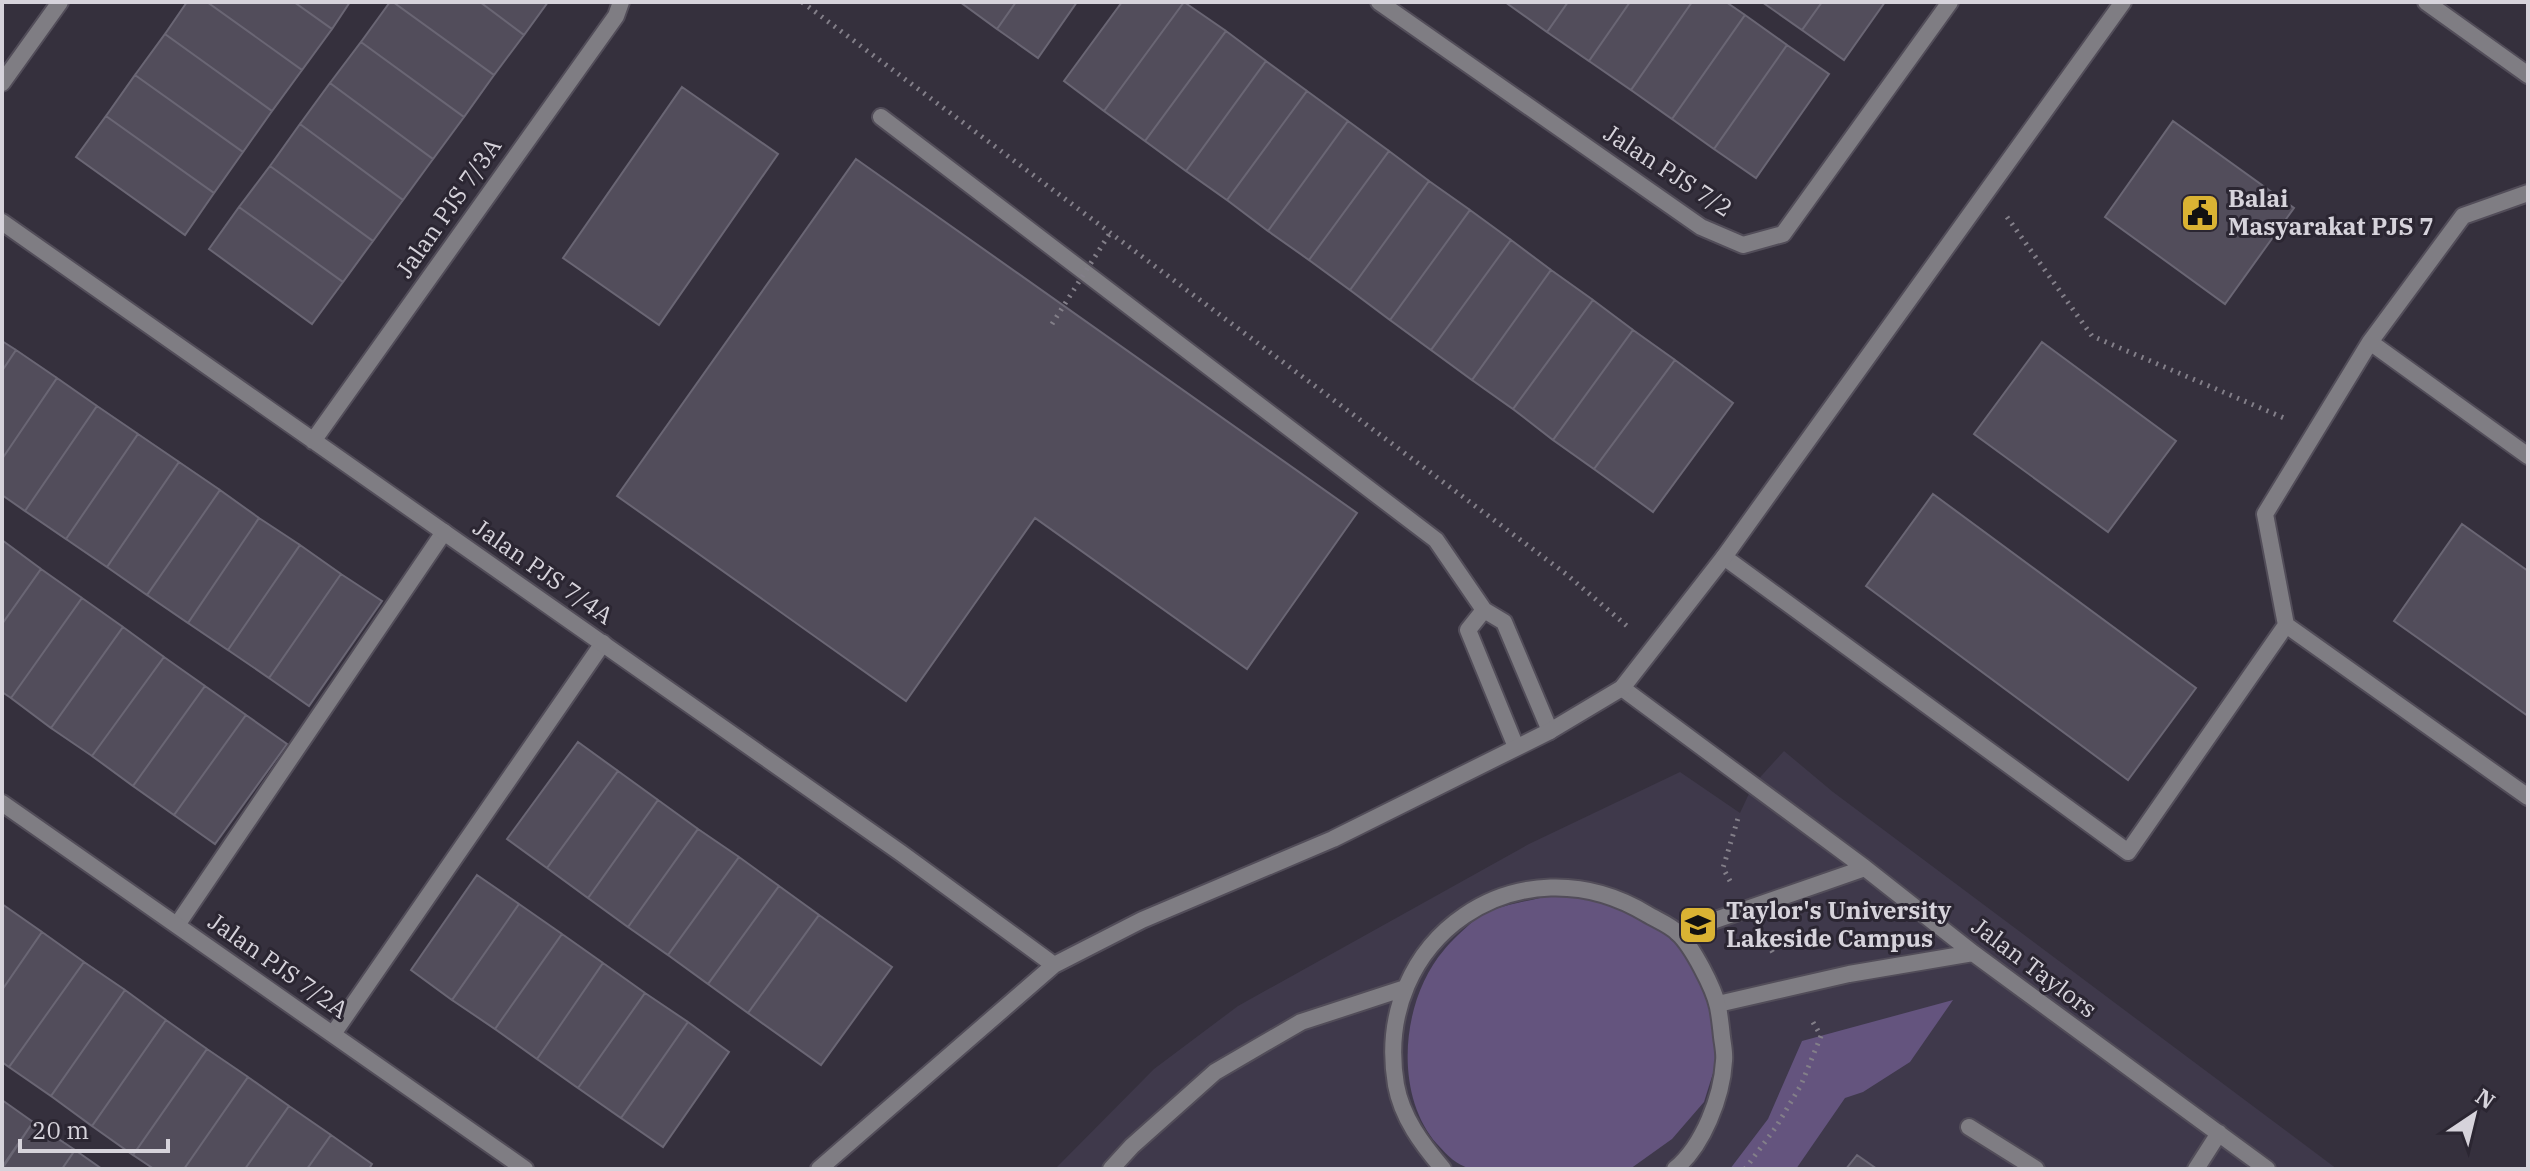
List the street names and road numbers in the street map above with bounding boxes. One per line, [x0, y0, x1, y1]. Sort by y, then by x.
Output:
street label: Jalan PJS 7/2 [1598, 117, 1739, 224]
street label: Jalan PJS 7/3A [388, 131, 509, 284]
street label: Jalan PJS 7/4A [467, 511, 620, 632]
street label: Jalan PJS 7/2A [202, 905, 355, 1026]
street label: Jalan Taylors [1966, 910, 2104, 1025]

